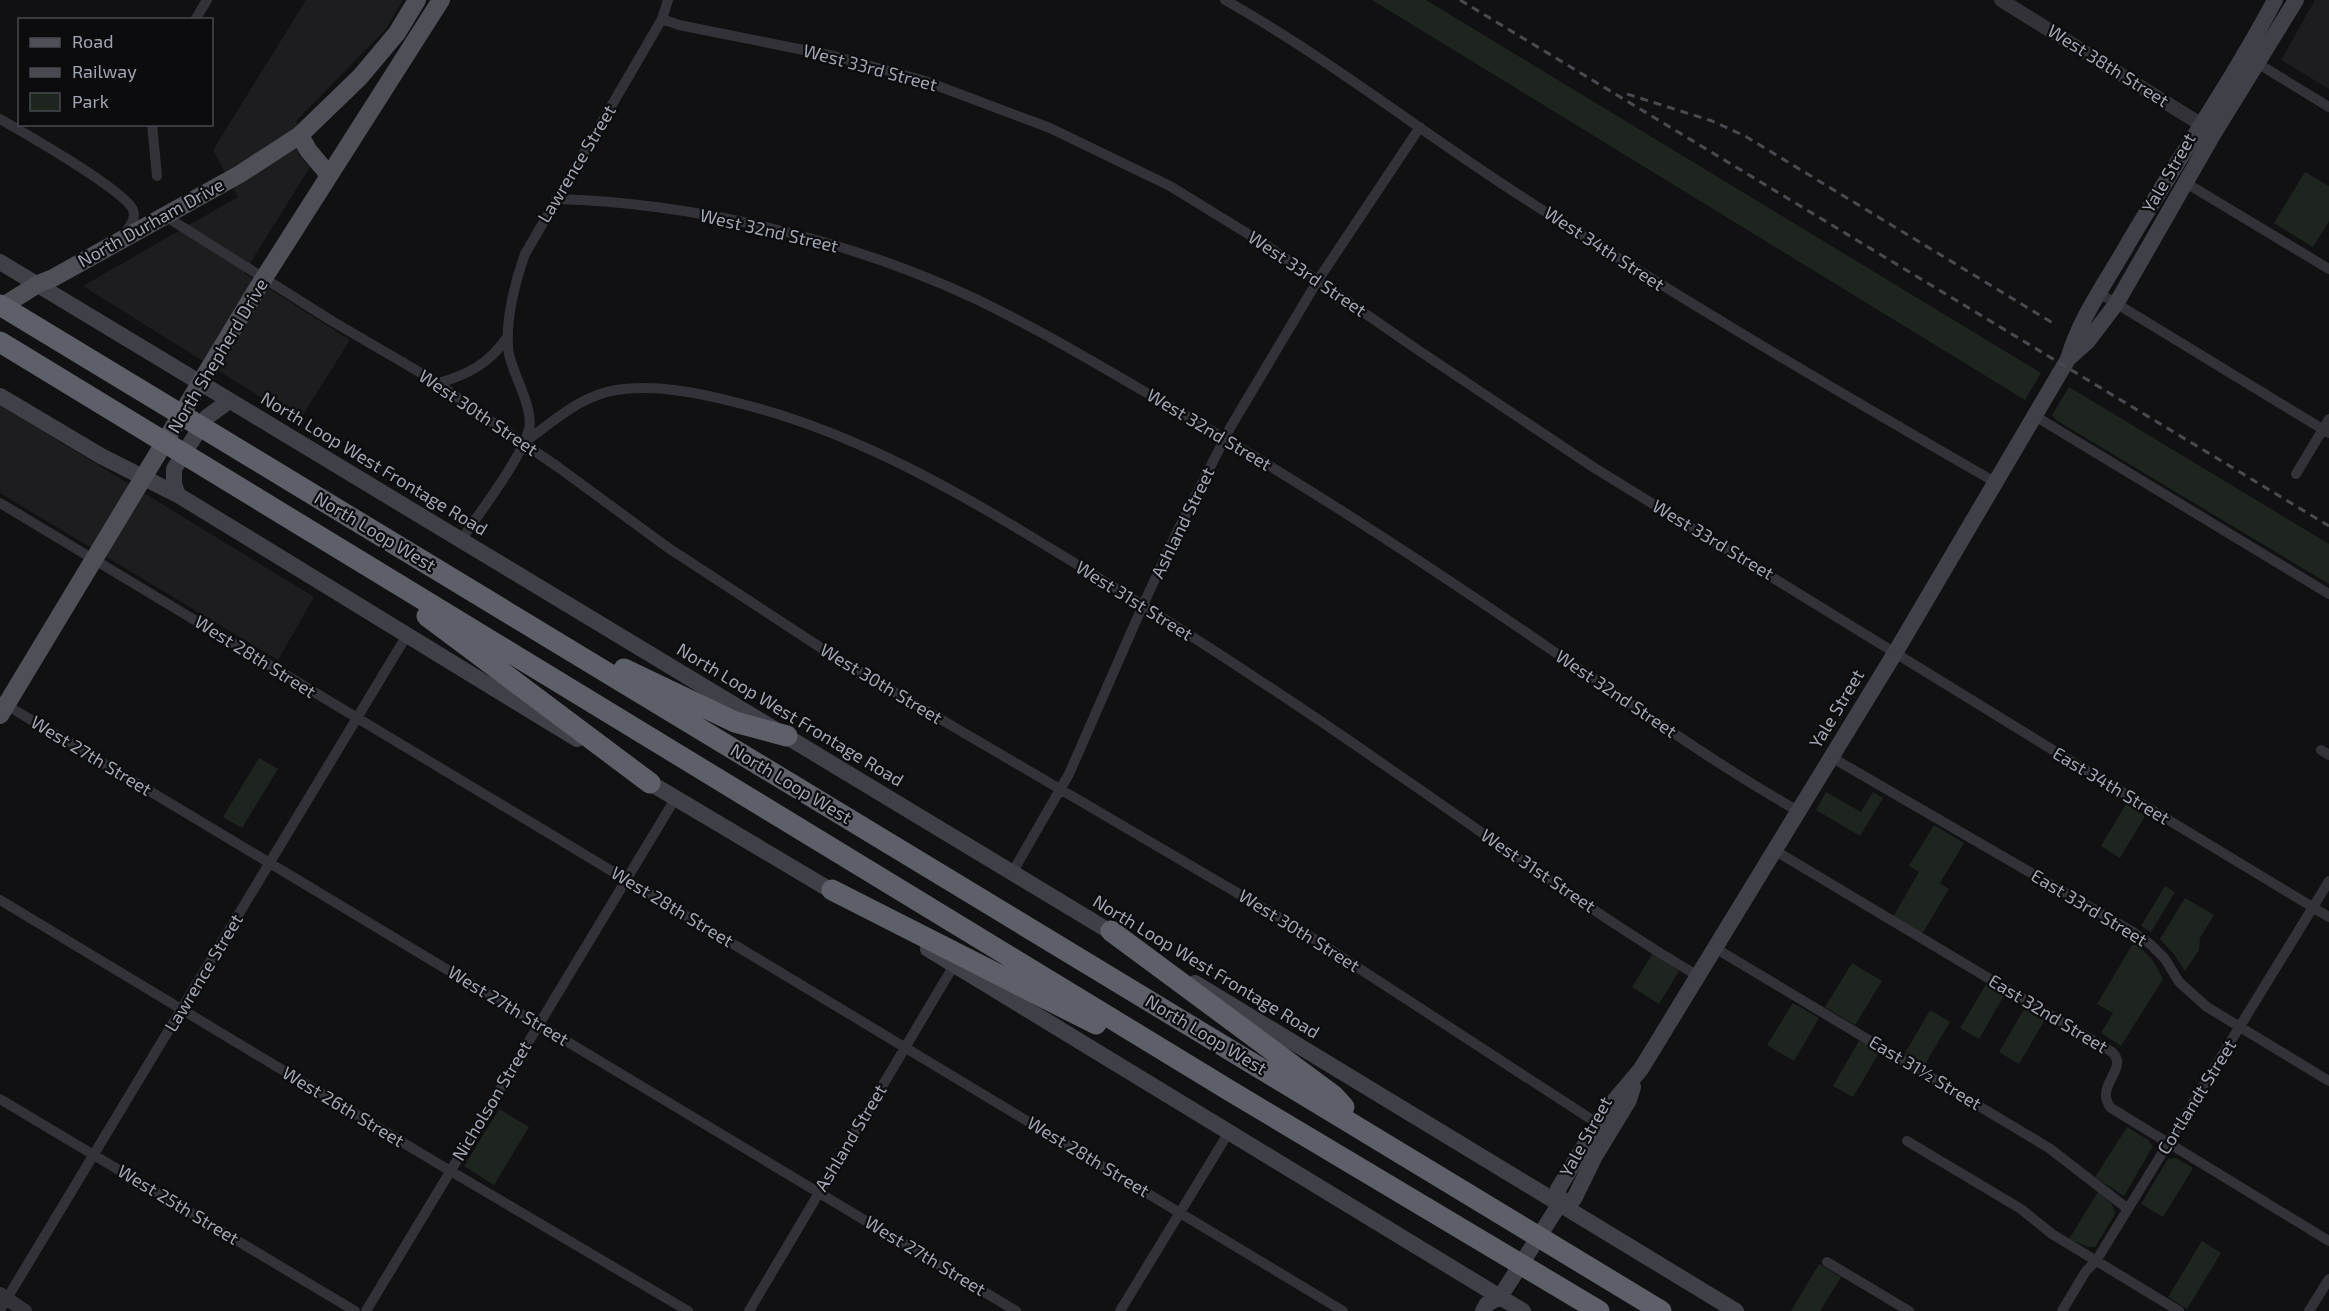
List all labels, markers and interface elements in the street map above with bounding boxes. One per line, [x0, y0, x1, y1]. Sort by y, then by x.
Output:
legend [18, 18, 213, 126]
street label: West 38th Street [2044, 19, 2173, 111]
text: Road [72, 30, 113, 52]
street label: West 33rd Street [801, 39, 940, 96]
text: Railway [72, 60, 137, 82]
text: Park [72, 90, 109, 112]
street label: Lawrence Street [532, 101, 620, 226]
street label: Yale Street [2137, 129, 2200, 216]
street label: North Durham Drive [74, 173, 227, 271]
street label: West 34th Street [1540, 201, 1669, 295]
street label: West 32nd Street [698, 203, 841, 257]
street label: West 33rd Street [1244, 226, 1371, 321]
street label: North Shepherd Drive [162, 274, 272, 437]
street label: West 30th Street [415, 364, 542, 460]
street label: West 32nd Street [1143, 383, 1276, 475]
street label: North Loop West Frontage Road [257, 388, 491, 540]
street label: Ashland Street [1146, 463, 1219, 582]
street label: North Loop West [310, 487, 440, 577]
street label: West 33rd Street [1649, 494, 1778, 584]
street label: West 31st Street [1072, 555, 1197, 645]
street label: West 28th Street [191, 610, 320, 702]
street label: West 30th Street [816, 638, 947, 728]
street label: North Loop West Frontage Road [673, 639, 907, 791]
street label: West 32nd Street [1552, 645, 1681, 742]
street label: Yale Street [1804, 665, 1868, 752]
street label: West 27th Street [27, 710, 156, 800]
street label: North Loop West [726, 739, 856, 829]
street label: East 34th Street [2049, 742, 2174, 829]
street label: West 31st Street [1477, 824, 1600, 917]
street label: West 28th Street [607, 861, 738, 951]
street label: East 33rd Street [2028, 864, 2152, 950]
street label: West 30th Street [1235, 884, 1364, 976]
street label: North Loop West Frontage Road [1089, 891, 1323, 1043]
street label: Lawrence Street [159, 910, 247, 1035]
street label: West 27th Street [444, 960, 573, 1050]
street label: East 32nd Street [1985, 969, 2112, 1057]
street label: North Loop West [1141, 990, 1271, 1080]
street label: East 31½ Street [1865, 1030, 1986, 1114]
street label: Cortlandt Street [2152, 1035, 2240, 1158]
street label: Nicholson Street [447, 1036, 536, 1164]
street label: West 26th Street [279, 1061, 409, 1151]
street label: Ashland Street [810, 1080, 891, 1195]
street label: Yale Street [1554, 1093, 1616, 1180]
street label: West 28th Street [1023, 1111, 1154, 1201]
street label: West 25th Street [114, 1159, 243, 1249]
street label: West 27th Street [861, 1210, 990, 1300]

